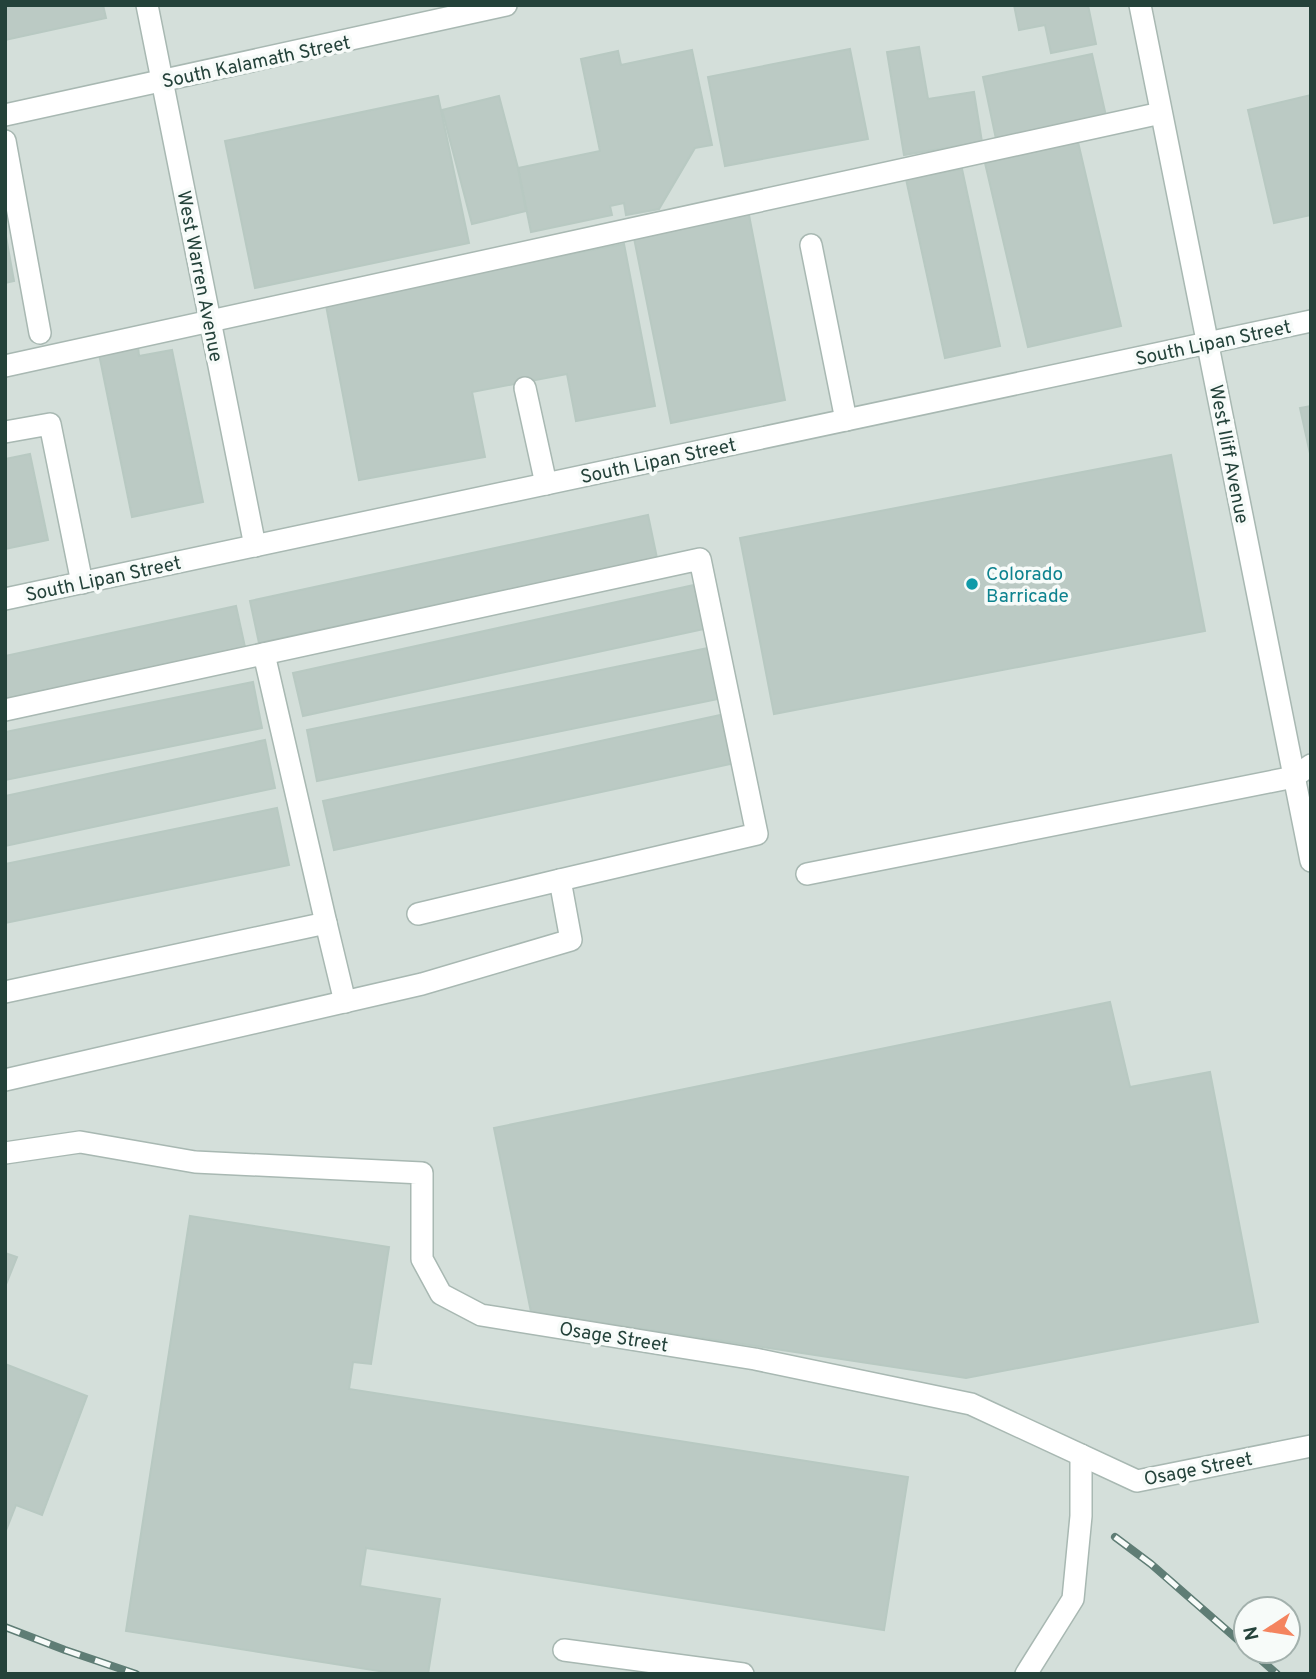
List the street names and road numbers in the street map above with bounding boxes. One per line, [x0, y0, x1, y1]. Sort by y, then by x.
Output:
street label: South Kalamath Street [160, 31, 353, 95]
street label: West Warren Avenue [171, 189, 227, 364]
street label: South Lipan Street [1133, 316, 1293, 372]
street label: West Iliff Avenue [1203, 383, 1253, 526]
street label: South Lipan Street [578, 434, 738, 490]
street label: South Lipan Street [23, 552, 183, 608]
street label: Osage Street [557, 1318, 670, 1358]
street label: Osage Street [1142, 1448, 1255, 1492]

